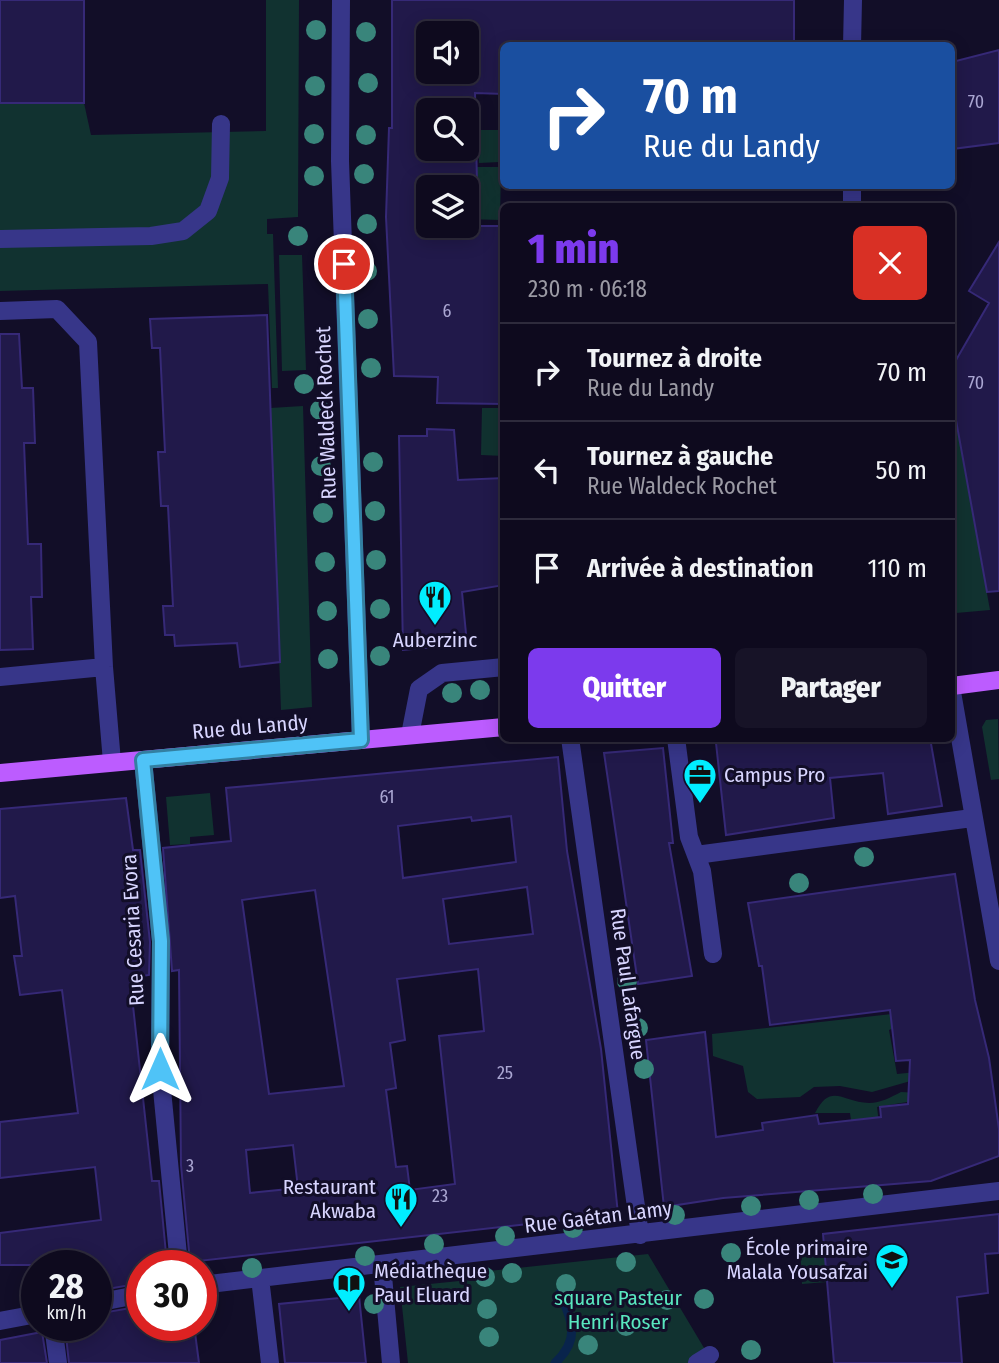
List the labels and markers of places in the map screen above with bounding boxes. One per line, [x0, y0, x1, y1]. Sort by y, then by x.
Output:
pin [314, 234, 374, 294]
restaurant icon: Auberzinc [416, 578, 454, 627]
place label: Auberzinc [393, 627, 477, 653]
office icon: Campus Pro [681, 756, 719, 805]
place label: Campus Pro [724, 762, 825, 788]
place label: Restaurant Akwaba [283, 1174, 376, 1224]
restaurant icon: Restaurant Akwaba [382, 1180, 420, 1229]
place label: École primaire Malala Yousafzai [727, 1235, 868, 1285]
school or university icon: École primaire Malala Yousafzai [873, 1241, 911, 1290]
place label: Médiathèque Paul Eluard [374, 1258, 487, 1308]
library icon: Médiathèque Paul Eluard [330, 1264, 368, 1313]

